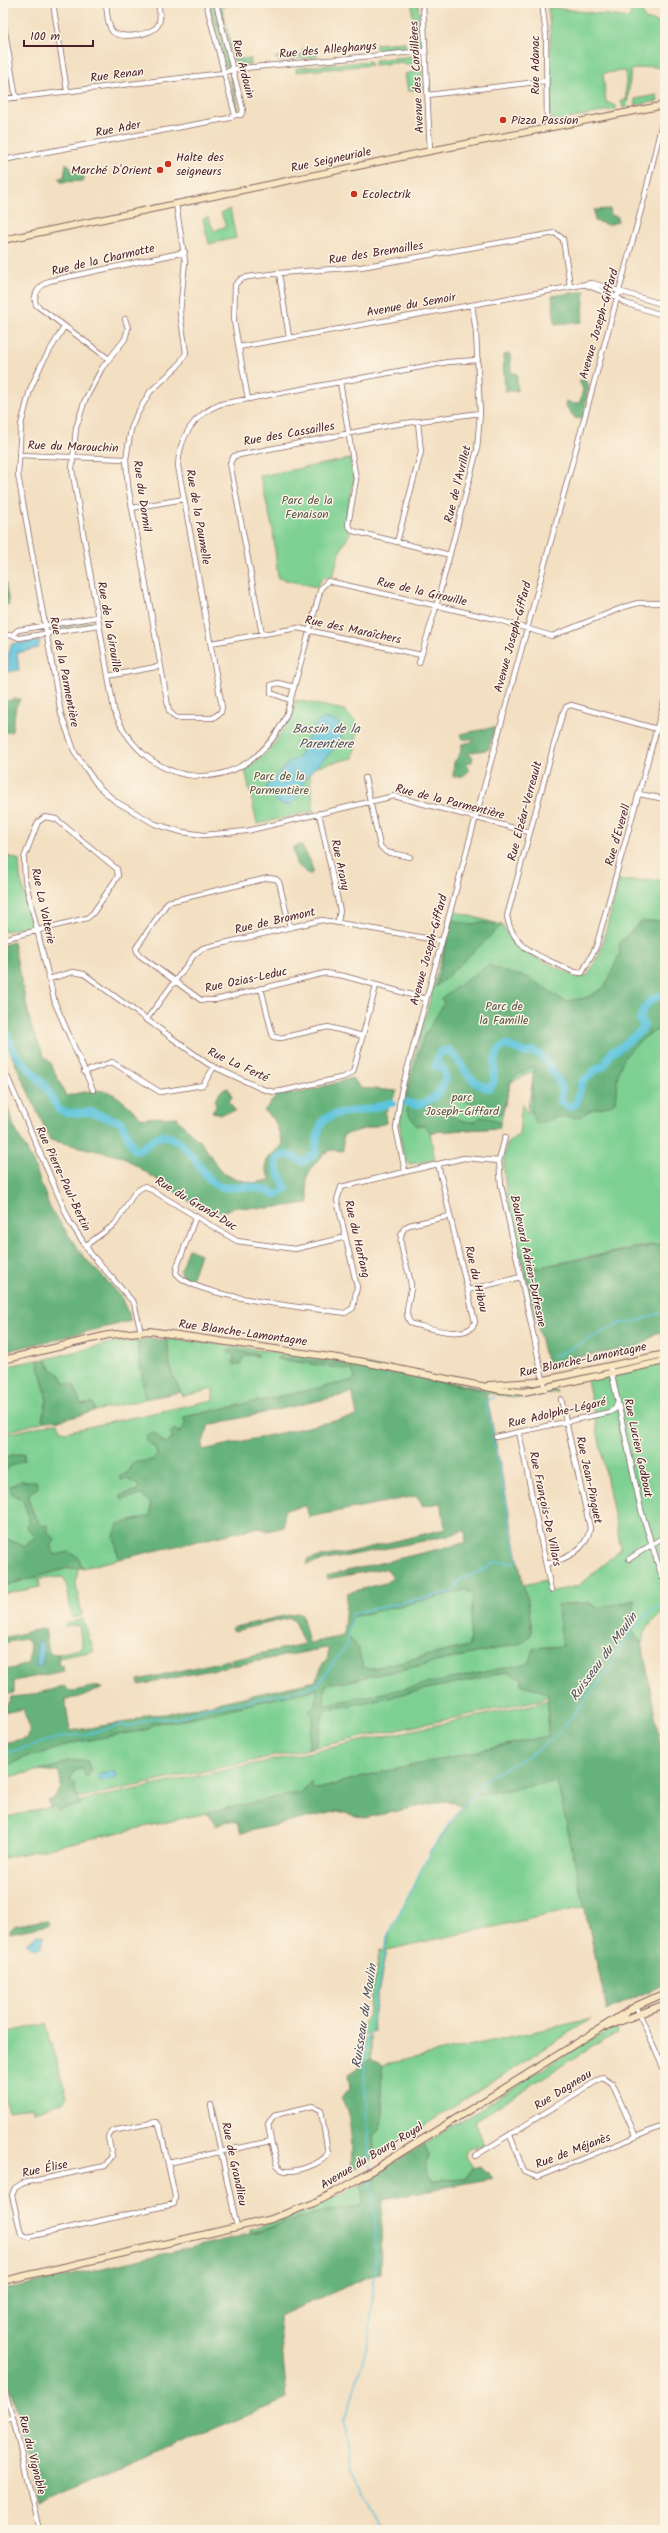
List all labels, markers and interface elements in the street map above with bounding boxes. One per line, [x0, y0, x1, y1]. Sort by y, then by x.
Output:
street label: Avenue des Cordillères [405, 20, 429, 134]
scale bar [24, 22, 93, 48]
text: 100 m [30, 27, 61, 46]
street label: Rue Adanac [526, 35, 545, 95]
street label: Rue des Alleghanys [278, 36, 378, 64]
street label: Rue Ardouin [226, 37, 260, 101]
street label: Rue Renan [89, 62, 145, 88]
place label: Pizza Passion [511, 111, 578, 130]
street label: Rue Ader [94, 115, 143, 143]
marker: Pizza Passion [498, 115, 508, 125]
street label: Rue Seigneuriale [289, 142, 374, 178]
place label: Halte des seigneurs [176, 148, 224, 181]
marker: Halte des seigneurs [163, 159, 173, 169]
place label: Marché D'Orient [71, 161, 152, 180]
marker: Marché D'Orient [155, 165, 165, 175]
place label: Ecolectrik [362, 185, 411, 204]
marker: Ecolectrik [349, 189, 359, 199]
street label: Rue des Bremailles [327, 236, 425, 270]
street label: Rue de la Charmotte [49, 239, 157, 281]
street label: Avenue Joseph-Giffard [574, 266, 624, 382]
street label: Avenue du Semoir [365, 288, 458, 322]
street label: Rue des Cassailles [242, 417, 336, 451]
street label: Rue du Marouchin [27, 436, 119, 458]
street label: Rue de l'Avrillet [439, 443, 477, 525]
street label: Rue du Dormil [128, 459, 156, 533]
street label: Rue de la Paumelle [180, 468, 216, 567]
park label: Parc de la Fenaison [281, 491, 333, 524]
street label: Rue de la Girouille [375, 572, 470, 612]
street label: Avenue Joseph-Giffard [489, 578, 537, 695]
street label: Rue de la Girouille [92, 580, 126, 675]
street label: Rue des Maraîchers [303, 611, 403, 649]
street label: Rue de la Parmentière [44, 615, 84, 729]
water label: Bassin de la Parentiere [292, 719, 361, 755]
street label: Rue Elzéar-Verreault [503, 759, 548, 863]
park label: Parc de la Parmentière [249, 767, 309, 800]
street label: Rue de la Parmentière [393, 779, 507, 825]
street label: Rue d'Everell [600, 802, 636, 868]
street label: Rue Arany [325, 838, 355, 893]
street label: Rue La Valterie [26, 866, 60, 946]
street label: Avenue Joseph-Giffard [405, 891, 453, 1008]
street label: Rue de Bromont [233, 902, 318, 940]
street label: Rue Ozias-Leduc [203, 962, 289, 998]
park label: Parc de la Famille [480, 997, 529, 1030]
street label: Rue La Ferté [204, 1043, 272, 1088]
park label: parc Joseph-Giffard [425, 1088, 500, 1121]
street label: Rue Pierre-Paul-Bertin [30, 1123, 96, 1235]
street label: Rue du Grand-Duc [151, 1172, 241, 1236]
street label: Boulevard Adrien-Dufresne [505, 1193, 551, 1329]
street label: Rue du Harfang [339, 1198, 375, 1280]
street label: Rue du Hibou [459, 1244, 493, 1314]
street label: Rue Blanche-Lamontagne [177, 1315, 309, 1352]
street label: Rue Blanche-Lamontagne [518, 1337, 649, 1383]
street label: Rue Adolphe-Légaré [506, 1392, 609, 1434]
street label: Rue Lucien Godbout [618, 1397, 658, 1500]
street label: Rue Jean-Pinguet [570, 1435, 608, 1526]
street label: Rue François-De Villars [524, 1450, 566, 1568]
water label: Ruisseau du Moulin [565, 1607, 644, 1706]
water label: Ruisseau du Moulin [346, 1961, 384, 2069]
street label: Rue Dagneau [530, 2065, 596, 2115]
street label: Avenue du Bourg-Royal [317, 2118, 427, 2194]
street label: Rue de Grandlieu [216, 2120, 252, 2208]
street label: Rue de Méjanès [533, 2128, 613, 2174]
street label: Rue Élise [20, 2155, 70, 2183]
street label: Rue du Vignoble [13, 2413, 51, 2497]

